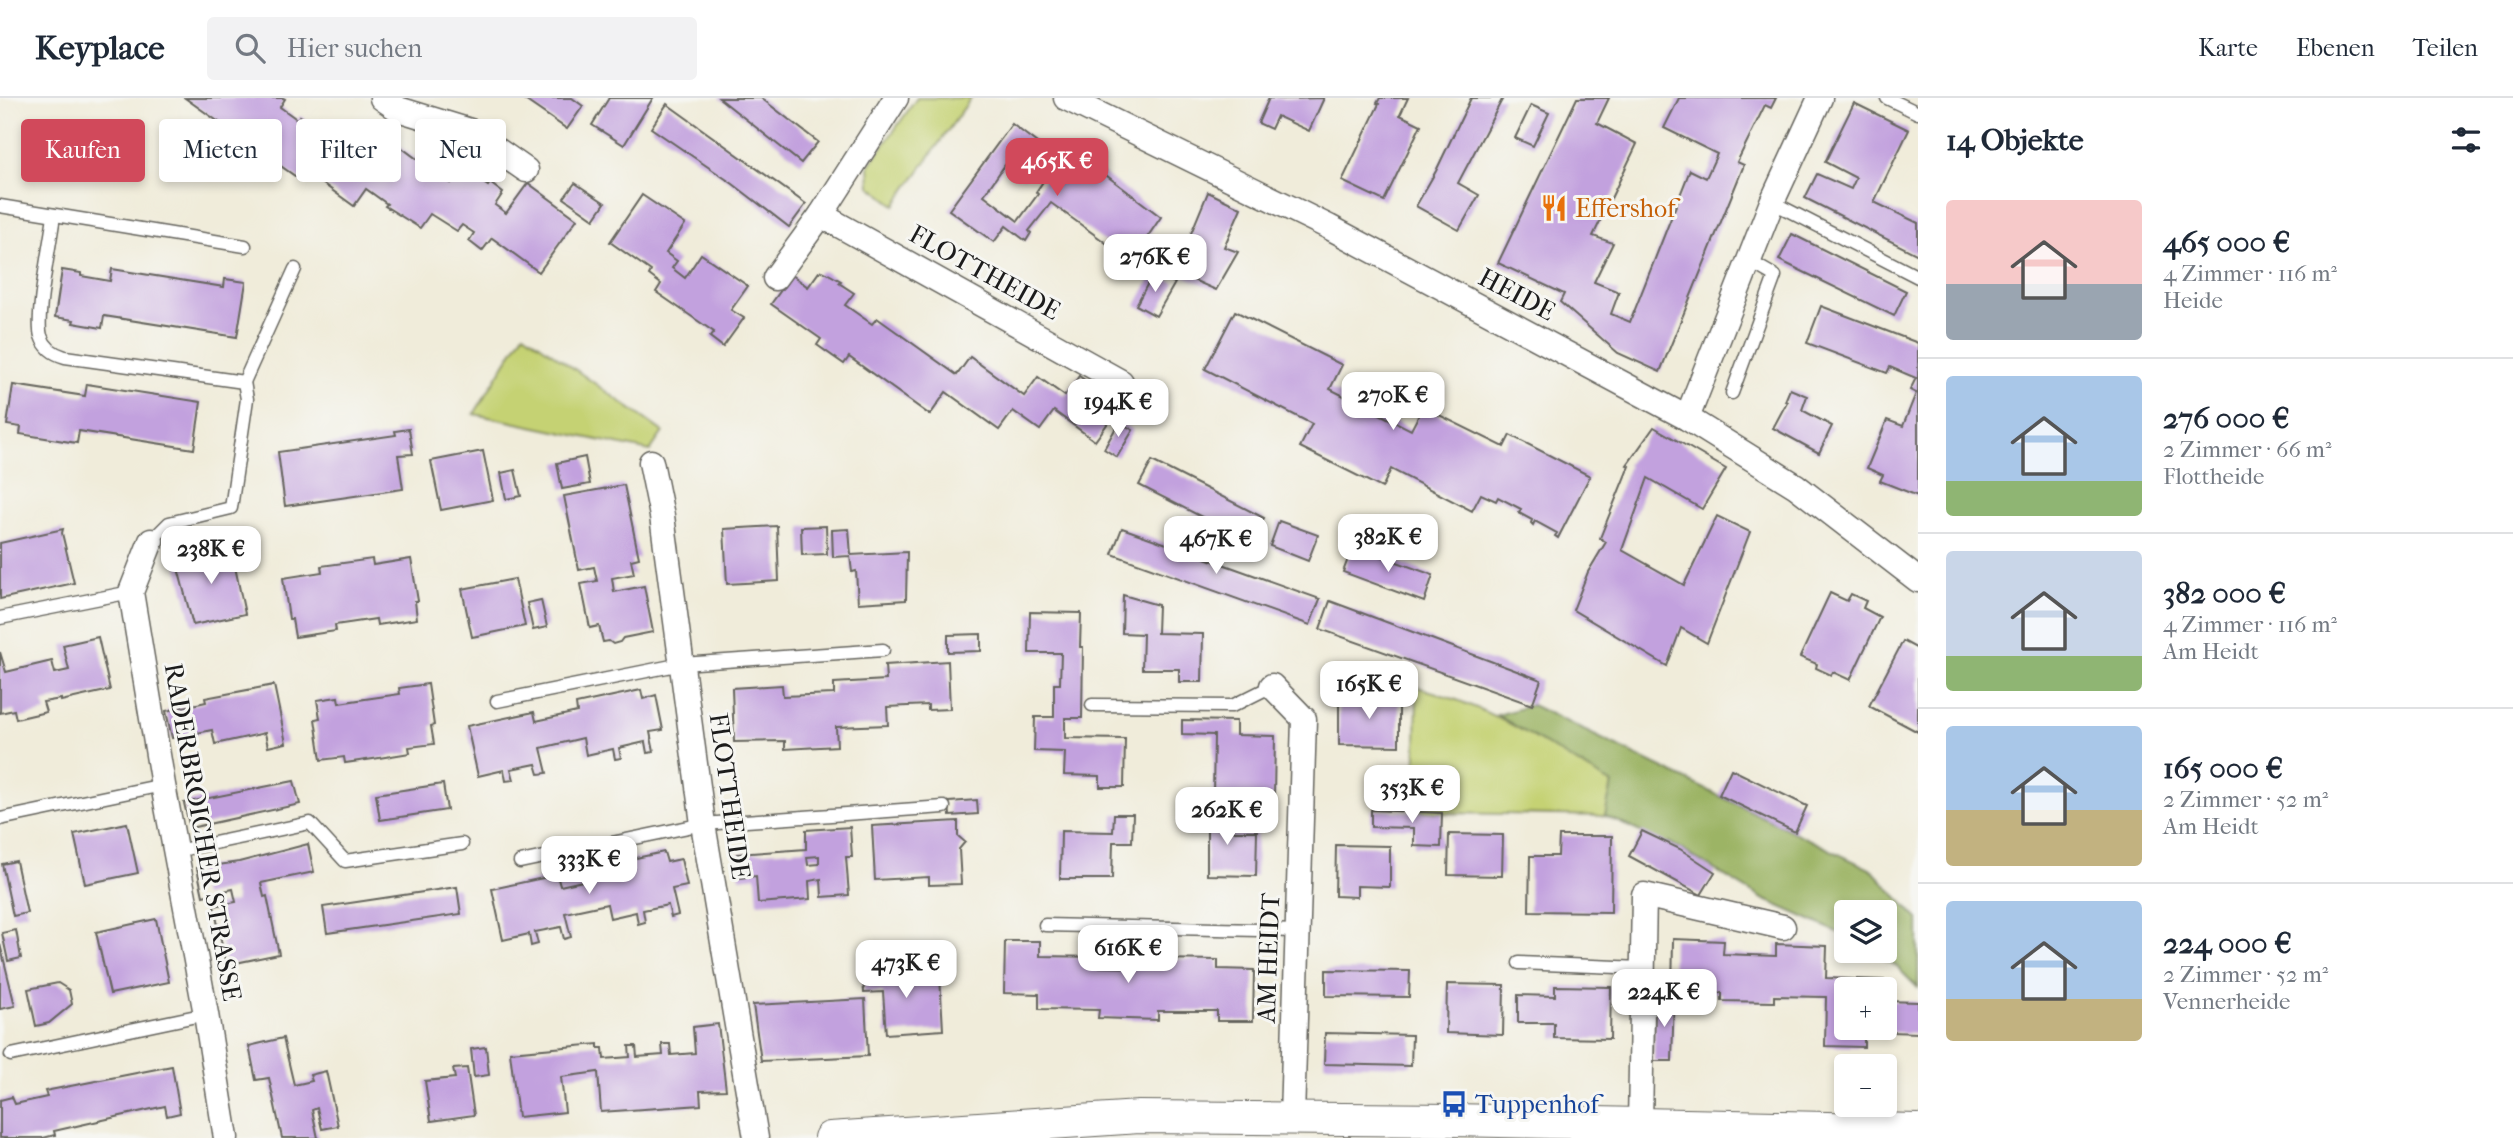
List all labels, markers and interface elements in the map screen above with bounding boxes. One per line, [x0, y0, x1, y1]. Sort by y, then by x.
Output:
search box [207, 17, 697, 80]
text: Keyplace [35, 29, 165, 68]
icon: search [231, 29, 269, 67]
text: Hier suchen [287, 33, 422, 64]
text: Karte [2198, 34, 2258, 62]
text: Ebenen [2296, 34, 2375, 62]
text: Teilen [2413, 34, 2478, 62]
chip: Kaufen [21, 119, 145, 182]
chip: Mieten [159, 119, 282, 182]
chip: Filter [296, 119, 401, 182]
chip: Neu [415, 119, 506, 182]
icon: filters [2447, 121, 2485, 159]
text: 14 Objekte [1946, 123, 2084, 158]
pin: 465K € [1000, 139, 1114, 198]
text: 465K € [1021, 147, 1093, 174]
restaurant icon: Effershof [1539, 193, 1569, 223]
place label: Effershof [1575, 193, 1681, 224]
street label: FLOTTHEIDE [904, 218, 1066, 327]
text: 465 000 € [2163, 225, 2290, 260]
icon: home [2002, 228, 2086, 312]
pin: 276K € [1098, 234, 1212, 294]
text: 276K € [1120, 243, 1190, 270]
text: 4 Zimmer · 116 m² [2163, 260, 2337, 287]
street label: HEIDE [1473, 262, 1560, 327]
text: Heide [2163, 287, 2223, 314]
pin: 270K € [1336, 372, 1450, 432]
pin: 194K € [1061, 380, 1175, 439]
text: 270K € [1358, 381, 1428, 408]
text: 194K € [1084, 388, 1152, 415]
text: 276 000 € [2163, 401, 2290, 436]
icon: home [2002, 404, 2086, 488]
text: 2 Zimmer · 66 m² [2163, 436, 2331, 463]
text: Flottheide [2163, 463, 2264, 490]
pin: 382K € [1331, 514, 1445, 574]
pin: 467K € [1159, 517, 1273, 576]
text: 382K € [1354, 523, 1422, 550]
text: 467K € [1180, 525, 1252, 552]
pin: 238K € [154, 526, 268, 586]
text: 238K € [177, 535, 245, 562]
text: 382 000 € [2163, 576, 2286, 611]
icon: home [2002, 579, 2086, 663]
text: 4 Zimmer · 116 m² [2163, 611, 2337, 638]
text: Am Heidt [2163, 638, 2259, 665]
street label: RADERBROICHER STRASSE [157, 661, 248, 1004]
pin: 165K € [1312, 662, 1426, 721]
text: 165K € [1336, 670, 1402, 697]
street label: FLOTTHEIDE [702, 711, 757, 881]
text: 165 000 € [2163, 751, 2283, 786]
icon: home [2002, 754, 2086, 838]
pin: 353K € [1355, 766, 1469, 825]
text: 353K € [1380, 774, 1444, 801]
text: 2 Zimmer · 52 m² [2163, 786, 2328, 813]
pin: 262K € [1170, 788, 1284, 847]
text: 262K € [1191, 796, 1263, 823]
text: Am Heidt [2163, 813, 2259, 840]
pin: 333K € [532, 836, 646, 896]
text: 333K € [557, 845, 621, 872]
street label: AM HEIDT [1251, 892, 1286, 1025]
map controls [1834, 900, 1897, 1117]
button: layers [1834, 900, 1897, 963]
pin: 616K € [1071, 926, 1185, 985]
text: 224 000 € [2163, 926, 2292, 961]
icon: home [2002, 929, 2086, 1013]
text: 616K € [1094, 934, 1162, 961]
pin: 473K € [849, 940, 963, 1000]
text: 473K € [872, 949, 940, 976]
text: 2 Zimmer · 52 m² [2163, 961, 2328, 988]
pin: 224K € [1607, 970, 1721, 1029]
button: + [1834, 977, 1897, 1040]
text: 224K € [1628, 978, 1700, 1005]
text: Vennerheide [2163, 988, 2290, 1015]
button: − [1834, 1054, 1897, 1117]
bus stop icon: Tuppenhof [1439, 1089, 1469, 1119]
place label: Tuppenhof [1475, 1089, 1604, 1120]

